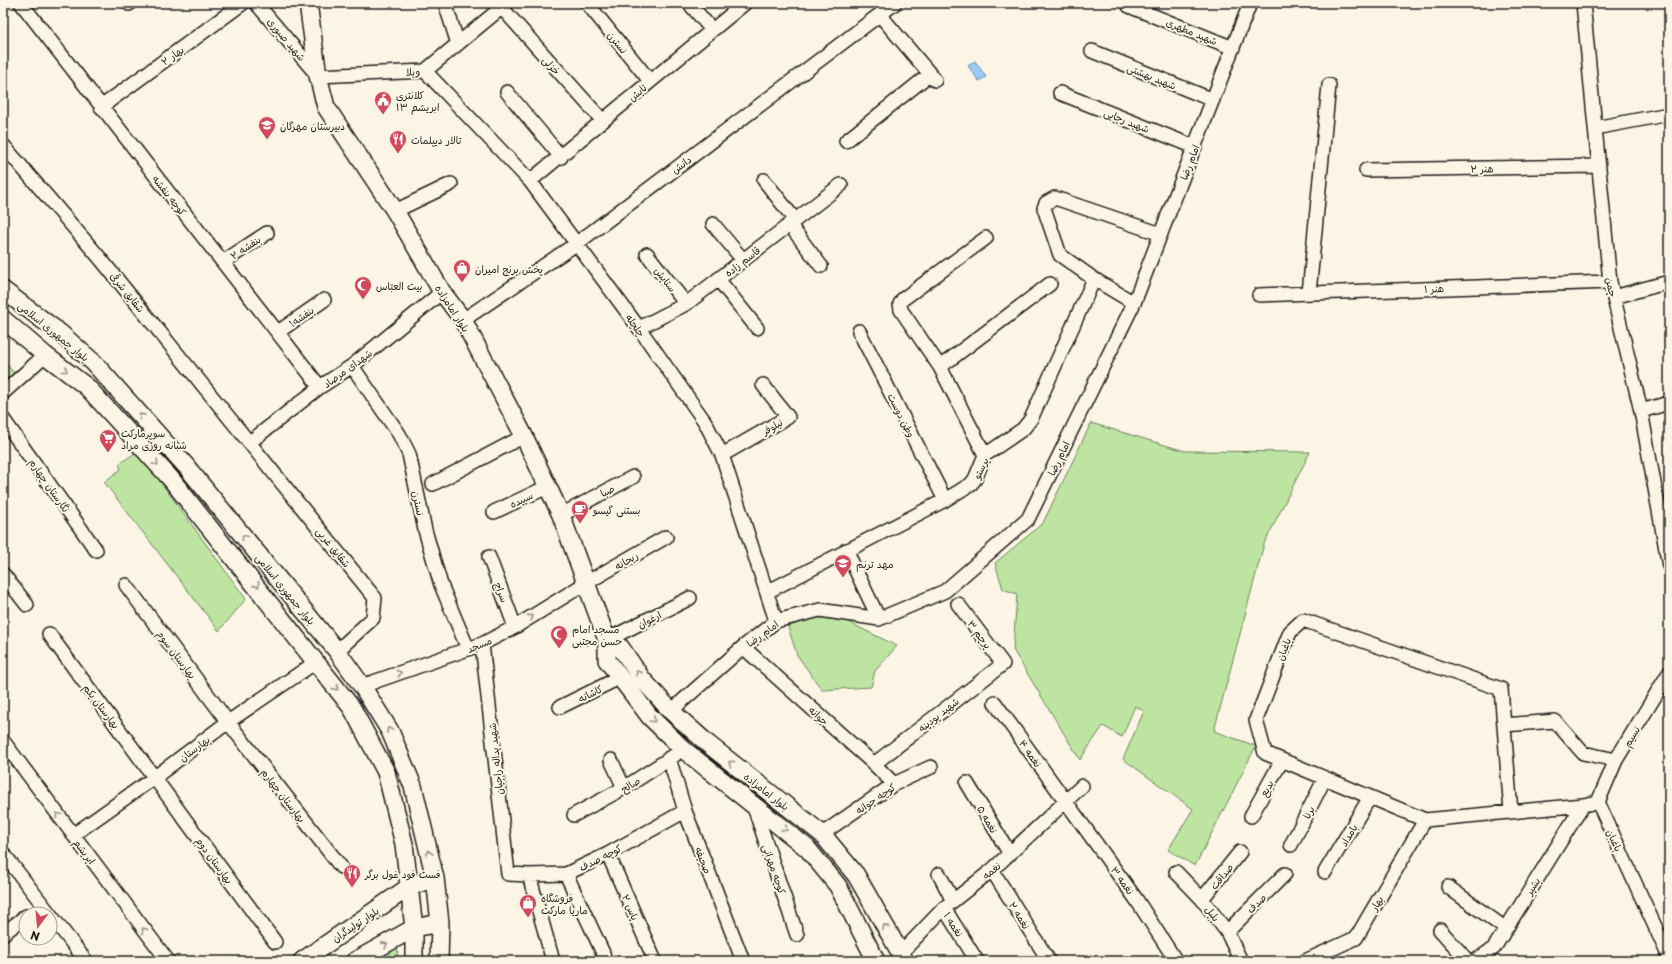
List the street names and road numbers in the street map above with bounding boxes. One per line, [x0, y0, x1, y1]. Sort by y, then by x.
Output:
street label: شهید صبوری [264, 14, 310, 64]
street label: شهید مطهری [1164, 14, 1220, 48]
street label: نسترن [604, 28, 632, 56]
street label: بهار ۲ [157, 41, 187, 68]
street label: خزلی [539, 52, 565, 79]
street label: شهید بهشتی [1125, 59, 1179, 94]
street label: ویلا [405, 63, 421, 79]
street label: تابش [625, 80, 650, 104]
street label: شهید رجایی [1102, 104, 1152, 137]
street label: امام رضا [1175, 142, 1204, 182]
street label: دانش [668, 151, 694, 177]
street label: هنر ۲ [1470, 160, 1494, 176]
street label: کوچه بنفشه [149, 172, 191, 218]
street label: بنفشه ۲ [227, 231, 263, 263]
street label: قاسم‌ زاده [721, 242, 764, 281]
street label: ستایش [652, 263, 681, 295]
street label: شقایق شرقی [107, 269, 149, 315]
street label: چمن [1603, 276, 1621, 298]
street label: هنر ۱ [1424, 280, 1444, 296]
street label: بلوار امامزاده [432, 281, 474, 335]
street label: بلوار جمهوری اسلامی [15, 298, 93, 365]
street label: بنفشه۱ [285, 302, 317, 330]
street label: چلچله [623, 310, 650, 340]
street label: شهدای مرصاد [319, 345, 375, 391]
street label: وطن دوست [885, 390, 919, 440]
street label: نیلوفر [758, 414, 786, 439]
street label: امام رضا [1043, 438, 1074, 478]
street label: نگارستان چهارم [25, 455, 74, 516]
street label: پرستو [968, 455, 992, 482]
street label: صبا [597, 480, 617, 500]
street label: سپیده [507, 487, 535, 511]
street label: نسترن [409, 489, 429, 517]
street label: شقایق غربی [312, 524, 355, 571]
street label: ریحانه [611, 547, 641, 573]
street label: بلوار جمهوری اسلامی [252, 550, 319, 628]
street label: سراج [491, 580, 513, 605]
street label: ارغوان [634, 607, 664, 631]
street label: امام رضا [743, 616, 782, 651]
street label: پرچم ۳ [963, 617, 996, 652]
street label: بهارستان سوم [153, 627, 200, 682]
street label: مسجد [464, 632, 494, 656]
street label: باغبان [1272, 635, 1294, 663]
street label: بهارستان یکم [79, 681, 124, 732]
street label: کاشانه [575, 681, 605, 705]
street label: شهید پودینه [914, 693, 962, 735]
street label: جوانه [806, 702, 832, 728]
street label: شهید یداله راجیان [484, 722, 506, 796]
street label: نسیم [1619, 723, 1644, 750]
street label: بهارستان [175, 731, 213, 765]
street label: نغمه ۴ [1016, 736, 1046, 770]
street label: بهارستان چهارم [257, 765, 310, 826]
street label: بلوار امامزاده [741, 769, 793, 813]
street label: صالح [617, 772, 643, 797]
street label: بدیع [1255, 777, 1278, 800]
street label: کوچه جوانه [852, 779, 898, 817]
street label: نغمه ۵ [974, 802, 1002, 836]
street label: برنا [1298, 803, 1318, 821]
street label: بامداد [1335, 821, 1361, 849]
street label: باغبان [1603, 826, 1627, 854]
street label: بهارستان دوم [191, 834, 237, 888]
street label: ابریشم [70, 835, 100, 867]
street label: کوچه صدف [576, 840, 624, 874]
street label: کوچه مهرانی [759, 842, 791, 896]
street label: صحیفه [692, 844, 716, 876]
street label: نغمه [979, 858, 1003, 882]
street label: صداقت [1206, 860, 1236, 892]
street label: نغمه ۳ [1108, 863, 1138, 897]
street label: بشیر [1520, 874, 1543, 899]
street label: صدف [1243, 890, 1269, 916]
street label: یاس ۲ [619, 892, 643, 922]
street label: بهار [1365, 893, 1386, 914]
street label: نغمه ۲ [1006, 898, 1034, 932]
street label: بلبل [1202, 902, 1224, 924]
street label: بلوار تولیدگران [329, 903, 382, 945]
street label: نغمه ۱ [941, 909, 967, 939]

